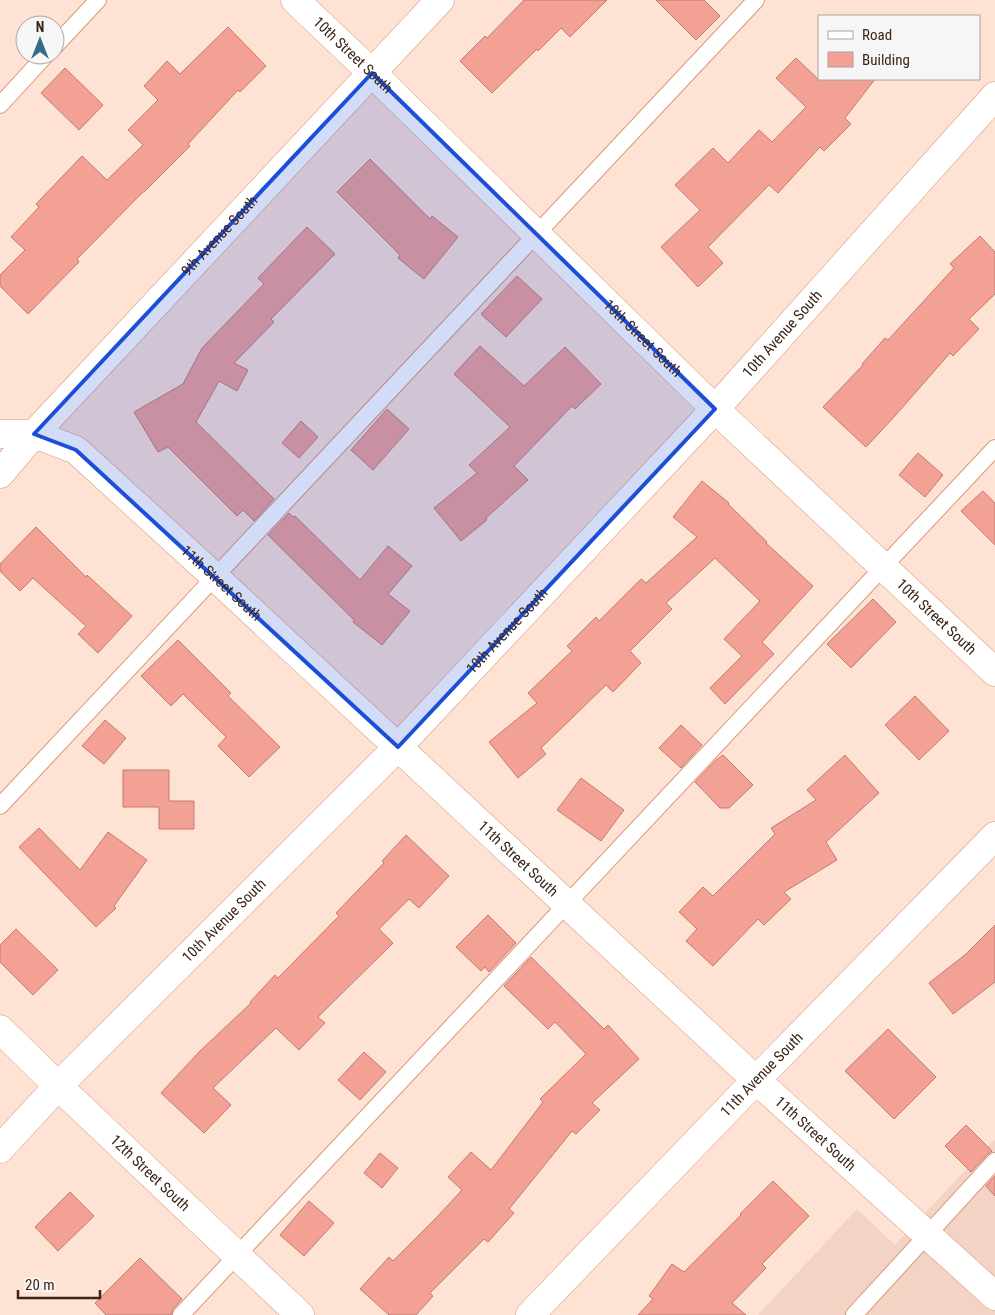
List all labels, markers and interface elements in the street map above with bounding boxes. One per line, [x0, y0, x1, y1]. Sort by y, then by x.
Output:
street label: 10th Street South [310, 13, 396, 97]
north arrow [15, 15, 65, 65]
legend [818, 15, 980, 80]
text: N [36, 19, 44, 35]
text: Road [862, 26, 892, 44]
text: Building [862, 51, 910, 69]
street label: 9th Avenue South [178, 192, 261, 280]
street label: 10th Avenue South [739, 287, 826, 381]
street label: 10th Street South [600, 296, 686, 381]
street label: 11th Street South [177, 542, 265, 625]
street label: 10th Street South [893, 575, 980, 659]
street label: 10th Avenue South [462, 584, 551, 677]
street label: 11th Street South [474, 817, 562, 900]
street label: 10th Avenue South [178, 875, 270, 966]
street label: 11th Avenue South [717, 1028, 807, 1120]
street label: 11th Street South [771, 1093, 860, 1175]
street label: 12th Street South [106, 1131, 194, 1215]
scale bar [18, 1268, 100, 1300]
text: 20 m [25, 1276, 55, 1294]

